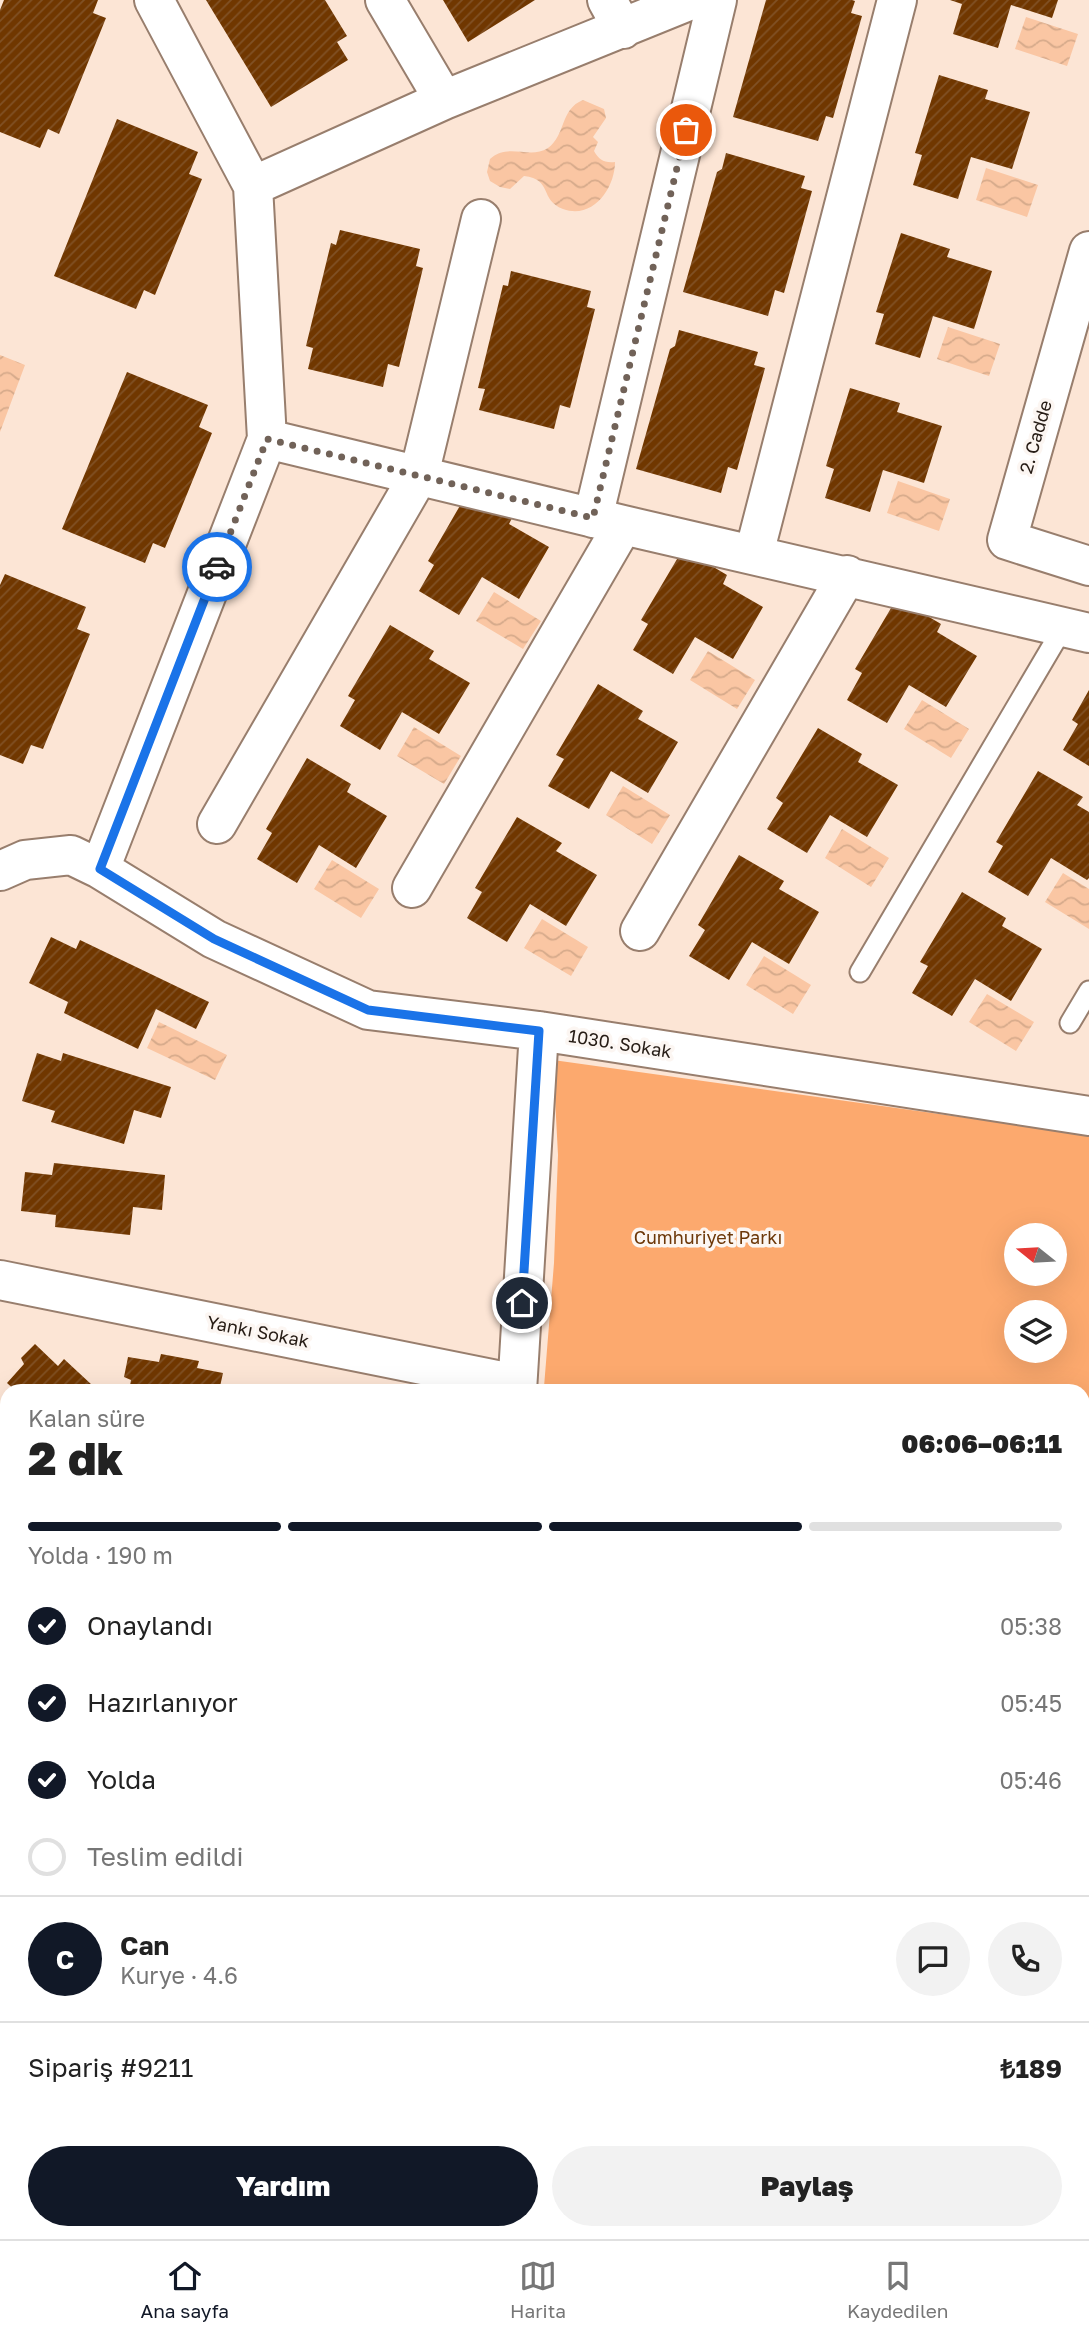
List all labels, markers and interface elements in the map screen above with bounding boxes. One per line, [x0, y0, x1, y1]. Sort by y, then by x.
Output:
pin [656, 100, 716, 160]
icon: bag [667, 111, 705, 149]
street label: 2. Cadde [1014, 397, 1056, 476]
courier [182, 532, 252, 602]
icon: car [198, 548, 236, 586]
street label: 1030. Sokak [567, 1024, 673, 1062]
north arrow [1004, 1223, 1068, 1286]
map controls [1004, 1223, 1067, 1363]
park label: Cumhuriyet Parkı [634, 1226, 782, 1248]
pin [492, 1273, 552, 1333]
icon: home [503, 1284, 541, 1322]
button: layers [1004, 1300, 1067, 1363]
street label: Yankı Sokak [205, 1310, 311, 1352]
text: Kalan süre [28, 1404, 145, 1432]
text: 06:06–06:11 [901, 1428, 1062, 1459]
text: 2 dk [28, 1430, 123, 1485]
text: Yolda · 190 m [28, 1541, 173, 1569]
icon: check [28, 1607, 66, 1645]
text: Onaylandı [87, 1610, 213, 1641]
text: 05:38 [1000, 1612, 1062, 1640]
icon: check [28, 1684, 66, 1722]
text: Hazırlanıyor [87, 1687, 238, 1718]
text: 05:45 [1000, 1689, 1062, 1717]
icon: check [28, 1761, 66, 1799]
text: Yolda [87, 1764, 156, 1795]
text: 05:46 [1000, 1766, 1062, 1794]
text: Teslim edildi [87, 1841, 244, 1872]
button: chat [896, 1922, 970, 1996]
button: phone [988, 1922, 1062, 1996]
text: Can [120, 1930, 169, 1961]
text: C [56, 1944, 74, 1975]
text: Kurye · 4.6 [120, 1961, 238, 1989]
text: Sipariş #9211 [28, 2052, 193, 2083]
text: ₺189 [1001, 2053, 1062, 2084]
button: Yardım [28, 2146, 538, 2226]
button: Paylaş [552, 2146, 1062, 2226]
tab: Ana sayfa [140, 2257, 229, 2322]
tab: Harita [510, 2257, 566, 2322]
tab: Kaydedilen [847, 2257, 949, 2322]

